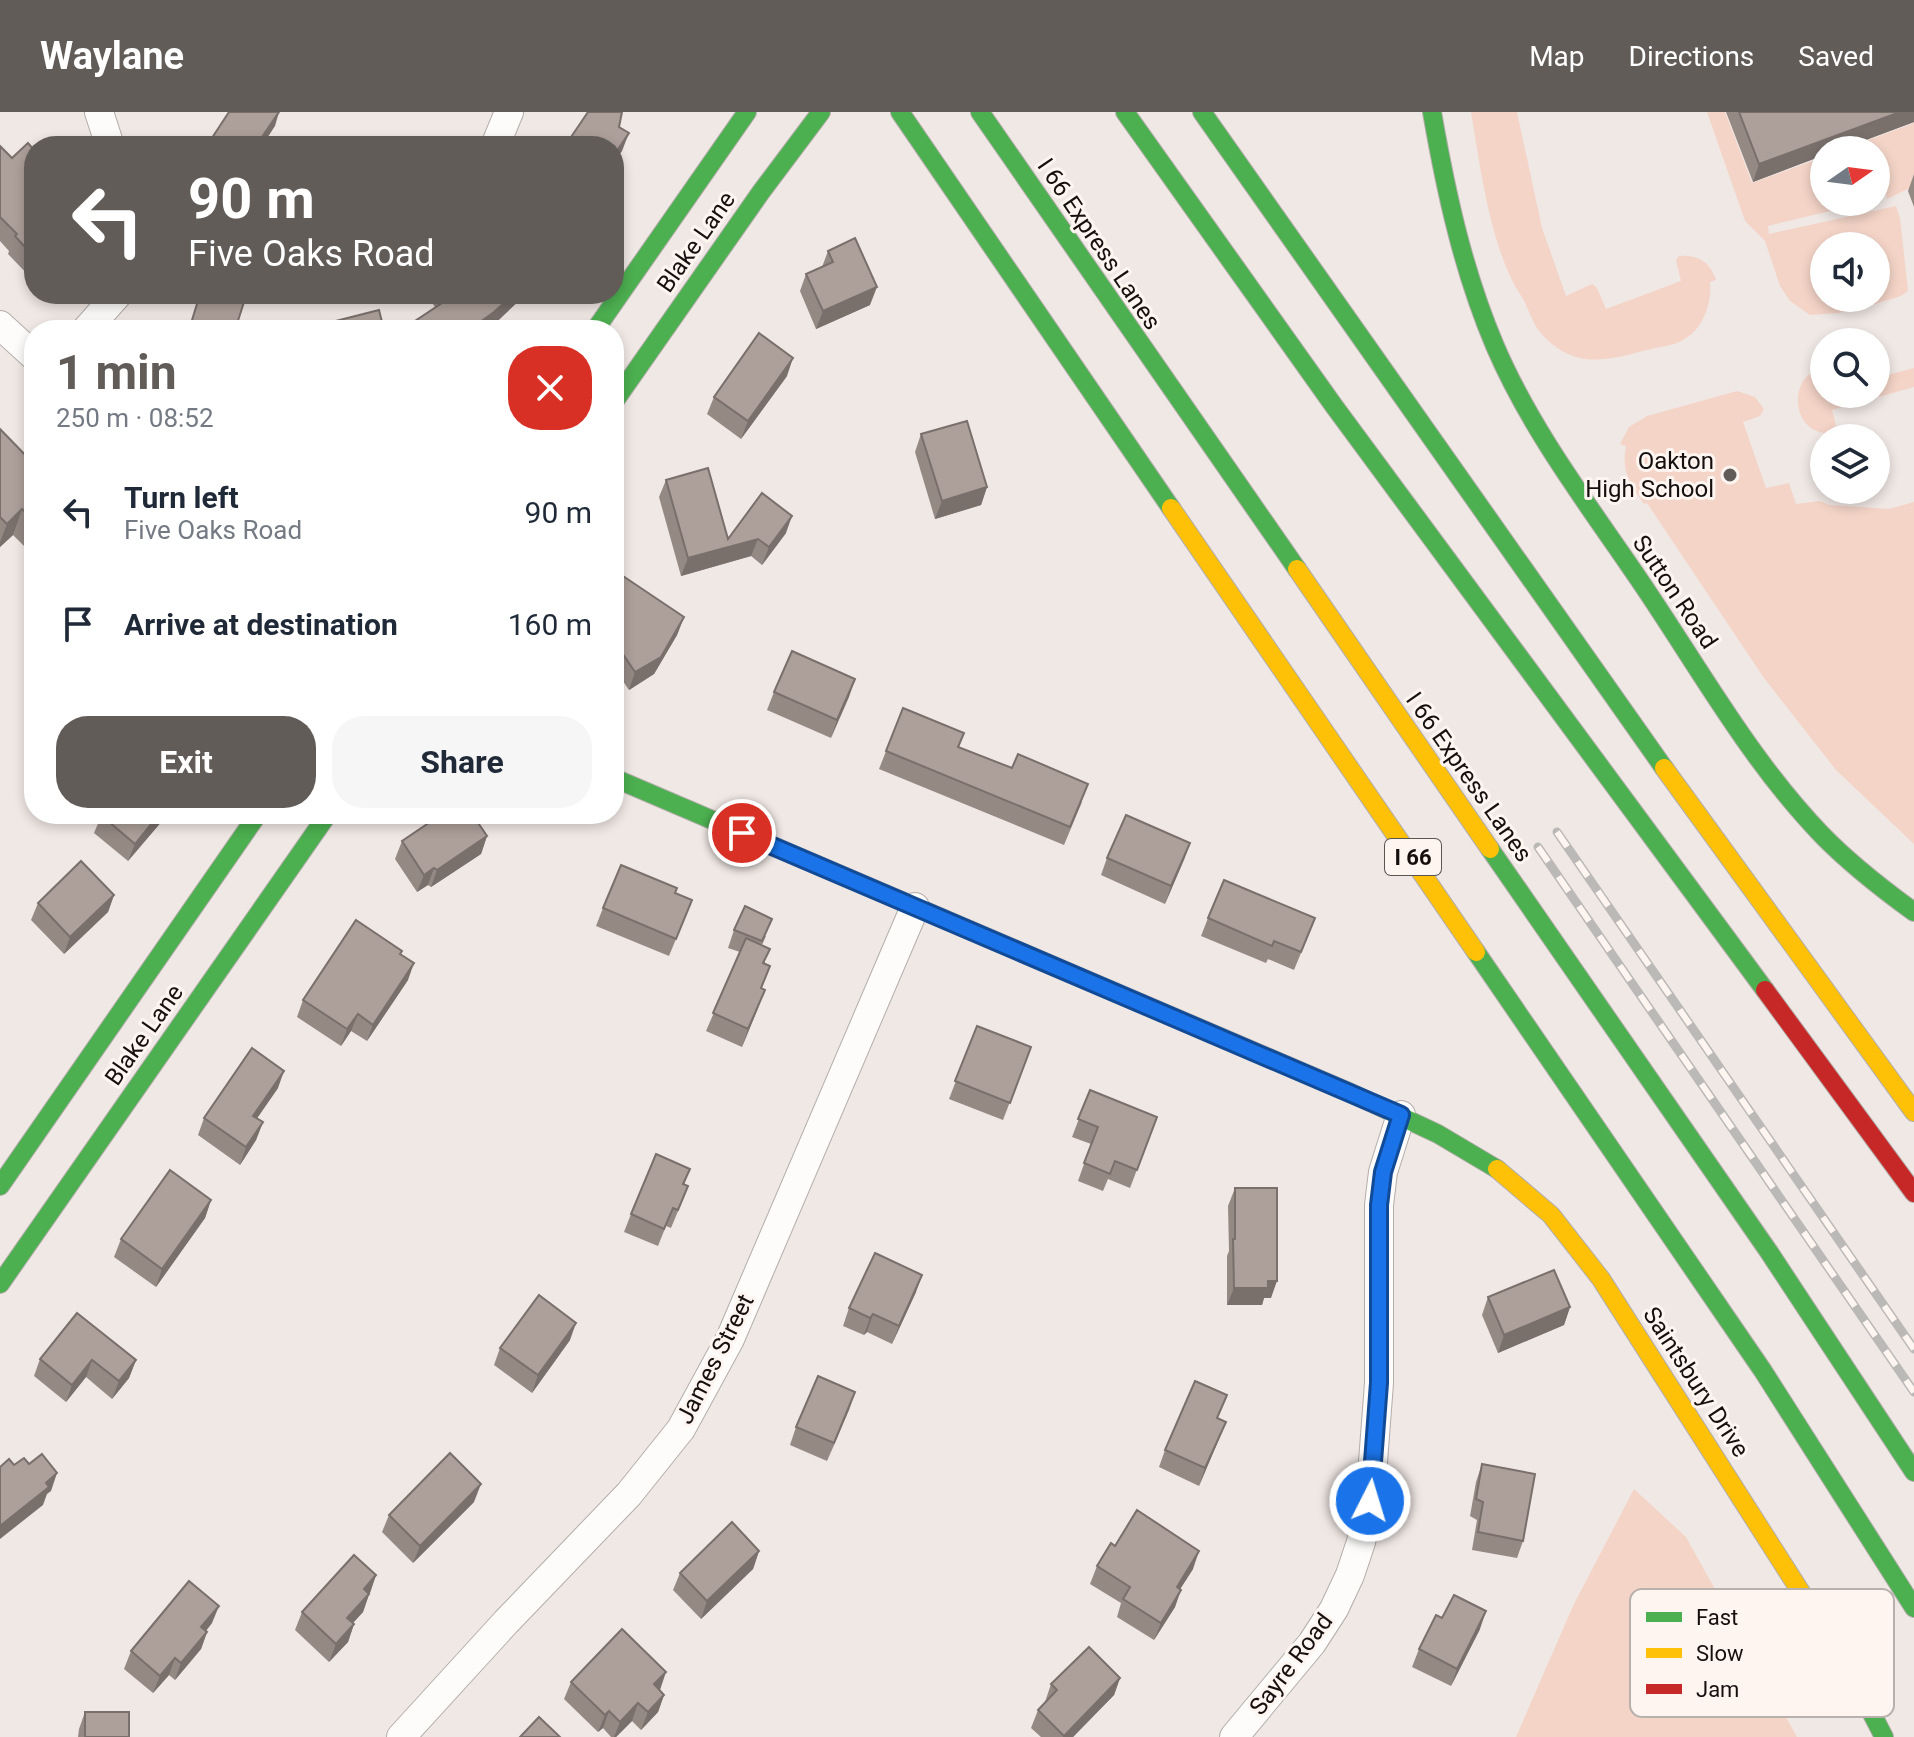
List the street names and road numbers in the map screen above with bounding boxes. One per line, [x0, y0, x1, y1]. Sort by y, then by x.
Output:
street label: I 66 Express Lanes [1031, 153, 1167, 335]
street label: Blake Lane [651, 186, 741, 298]
street label: Sutton Road [1627, 530, 1723, 654]
street label: I 66 Express Lanes [1400, 687, 1538, 867]
road number: I 66 [1385, 839, 1441, 875]
street label: Blake Lane [99, 979, 189, 1091]
street label: James Street [670, 1289, 760, 1428]
street label: Saintsbury Drive [1637, 1302, 1755, 1462]
street label: Sayre Road [1244, 1608, 1338, 1720]

